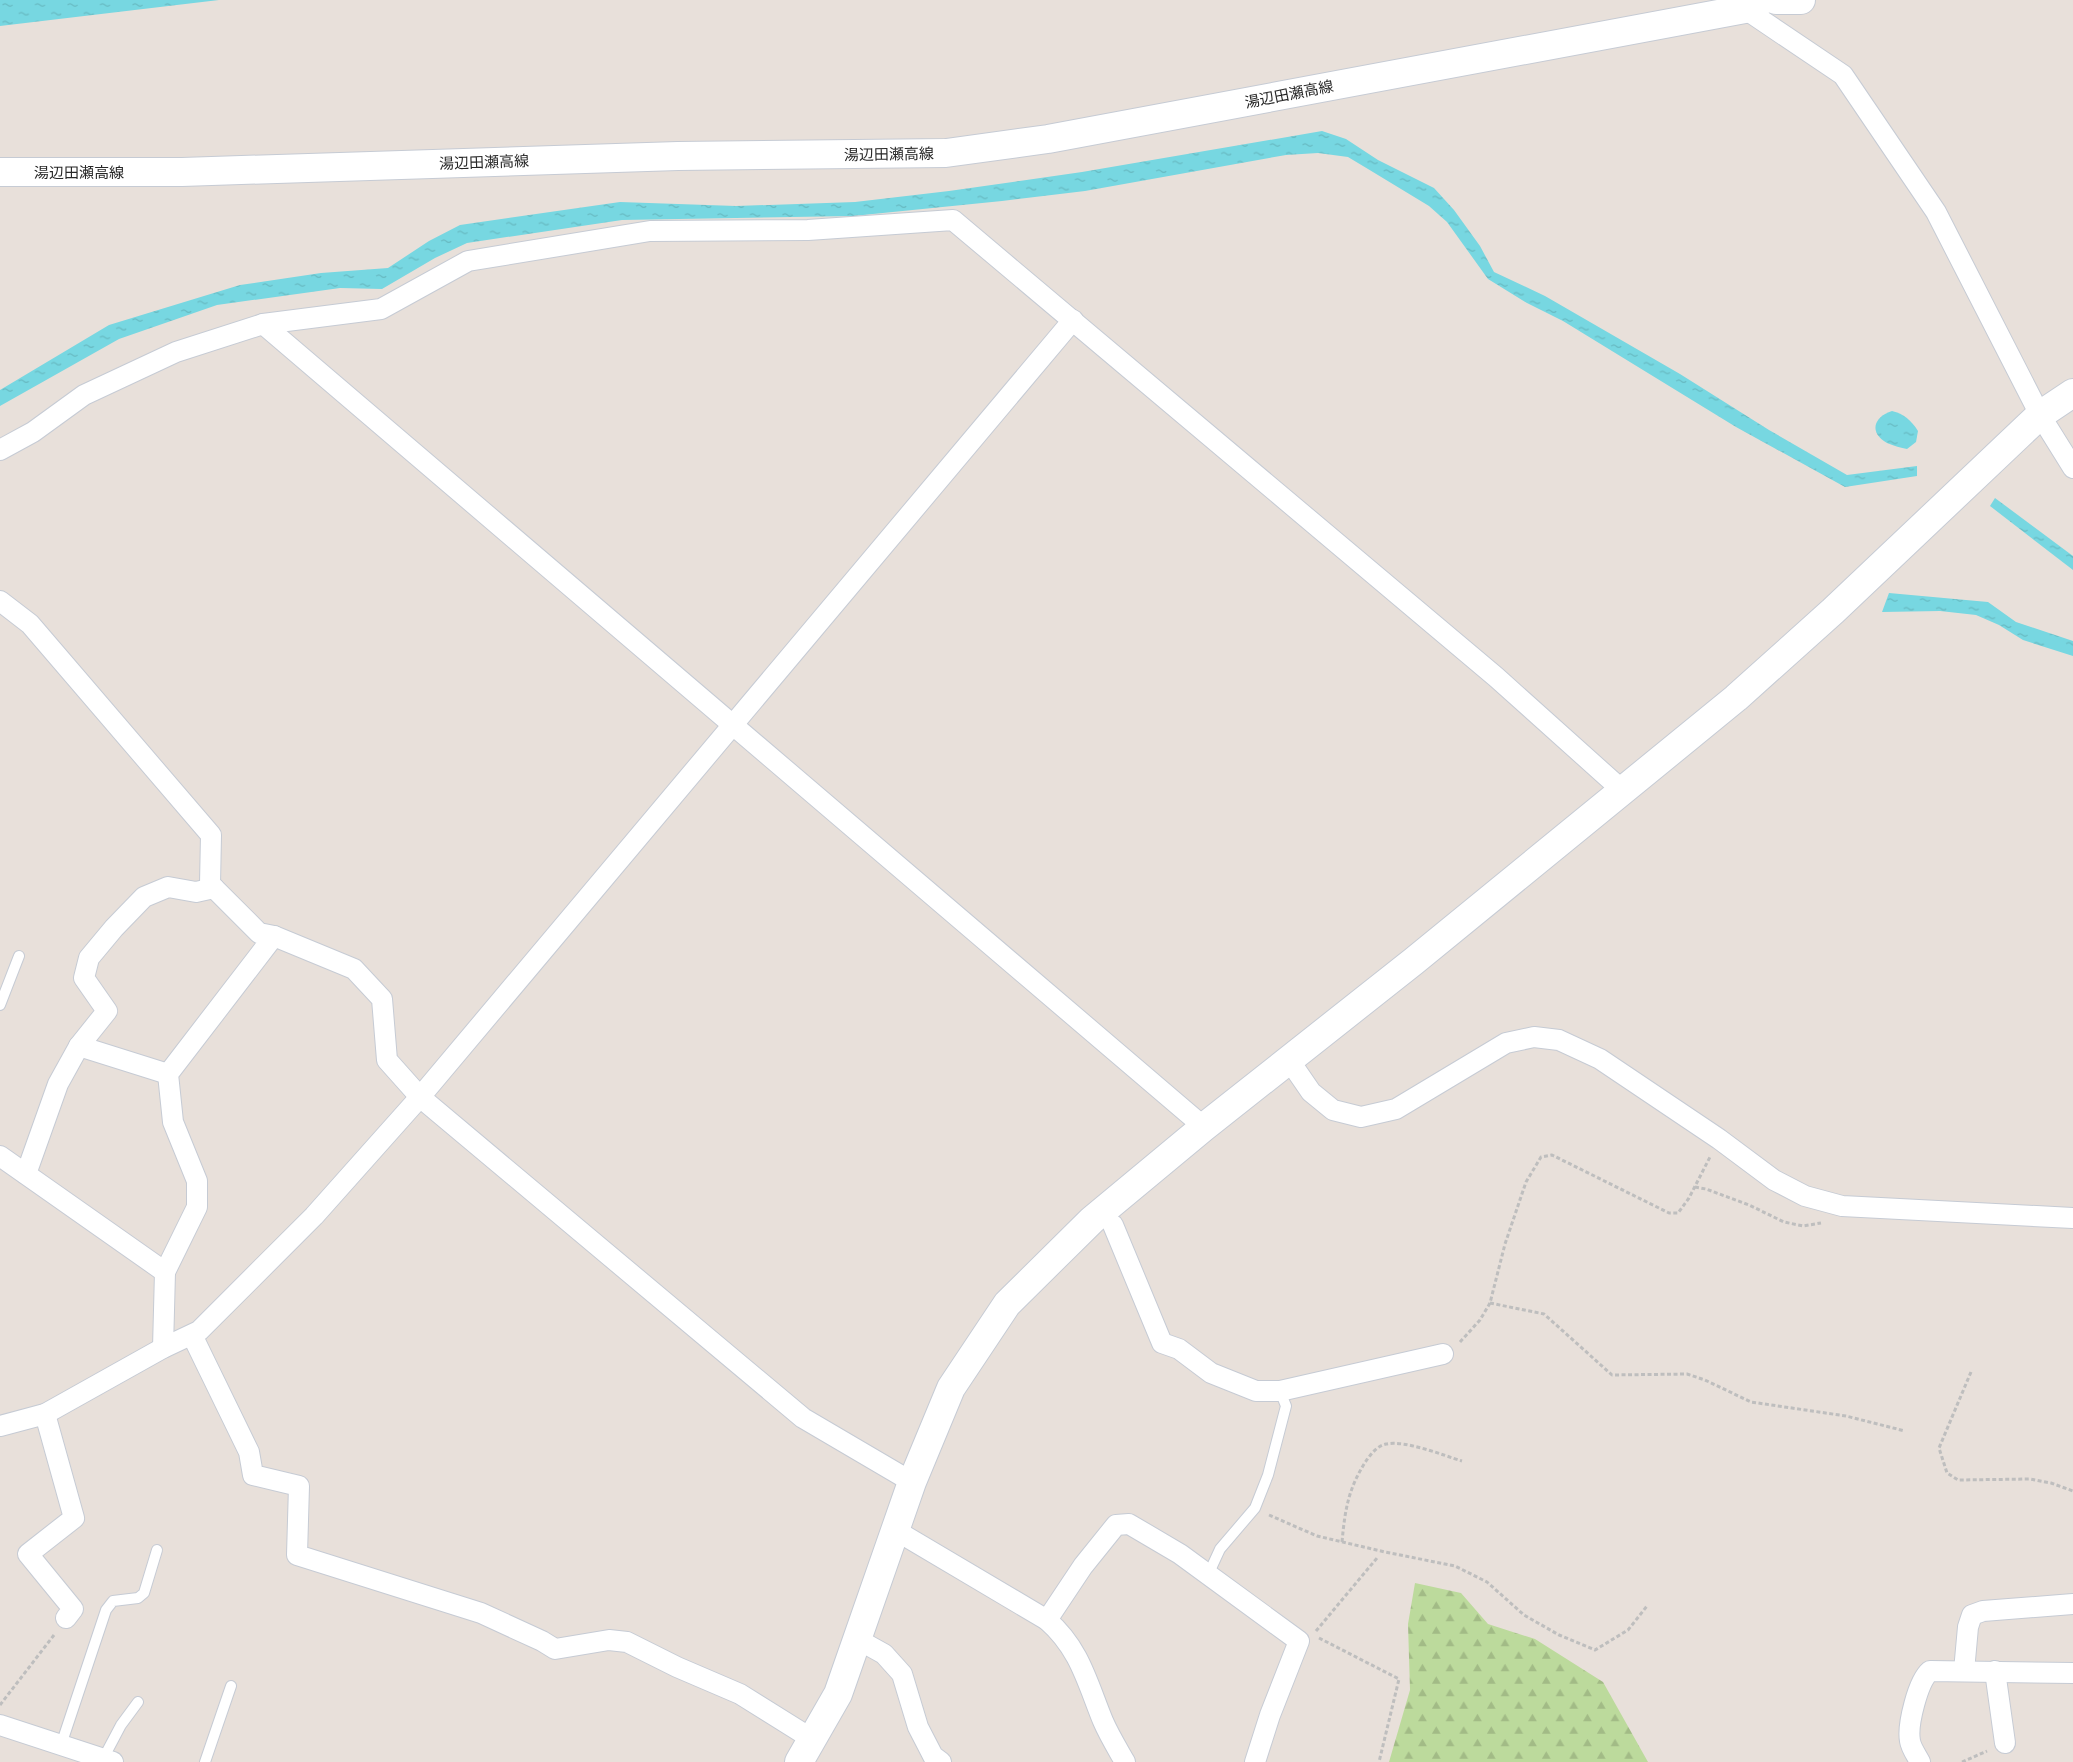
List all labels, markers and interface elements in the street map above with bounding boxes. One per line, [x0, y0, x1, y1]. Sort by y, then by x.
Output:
street label: 湯辺田瀬高線 [1243, 76, 1335, 112]
street label: 湯辺田瀬高線 [844, 144, 934, 164]
street label: 湯辺田瀬高線 [439, 151, 529, 173]
street label: 湯辺田瀬高線 [34, 163, 124, 182]

